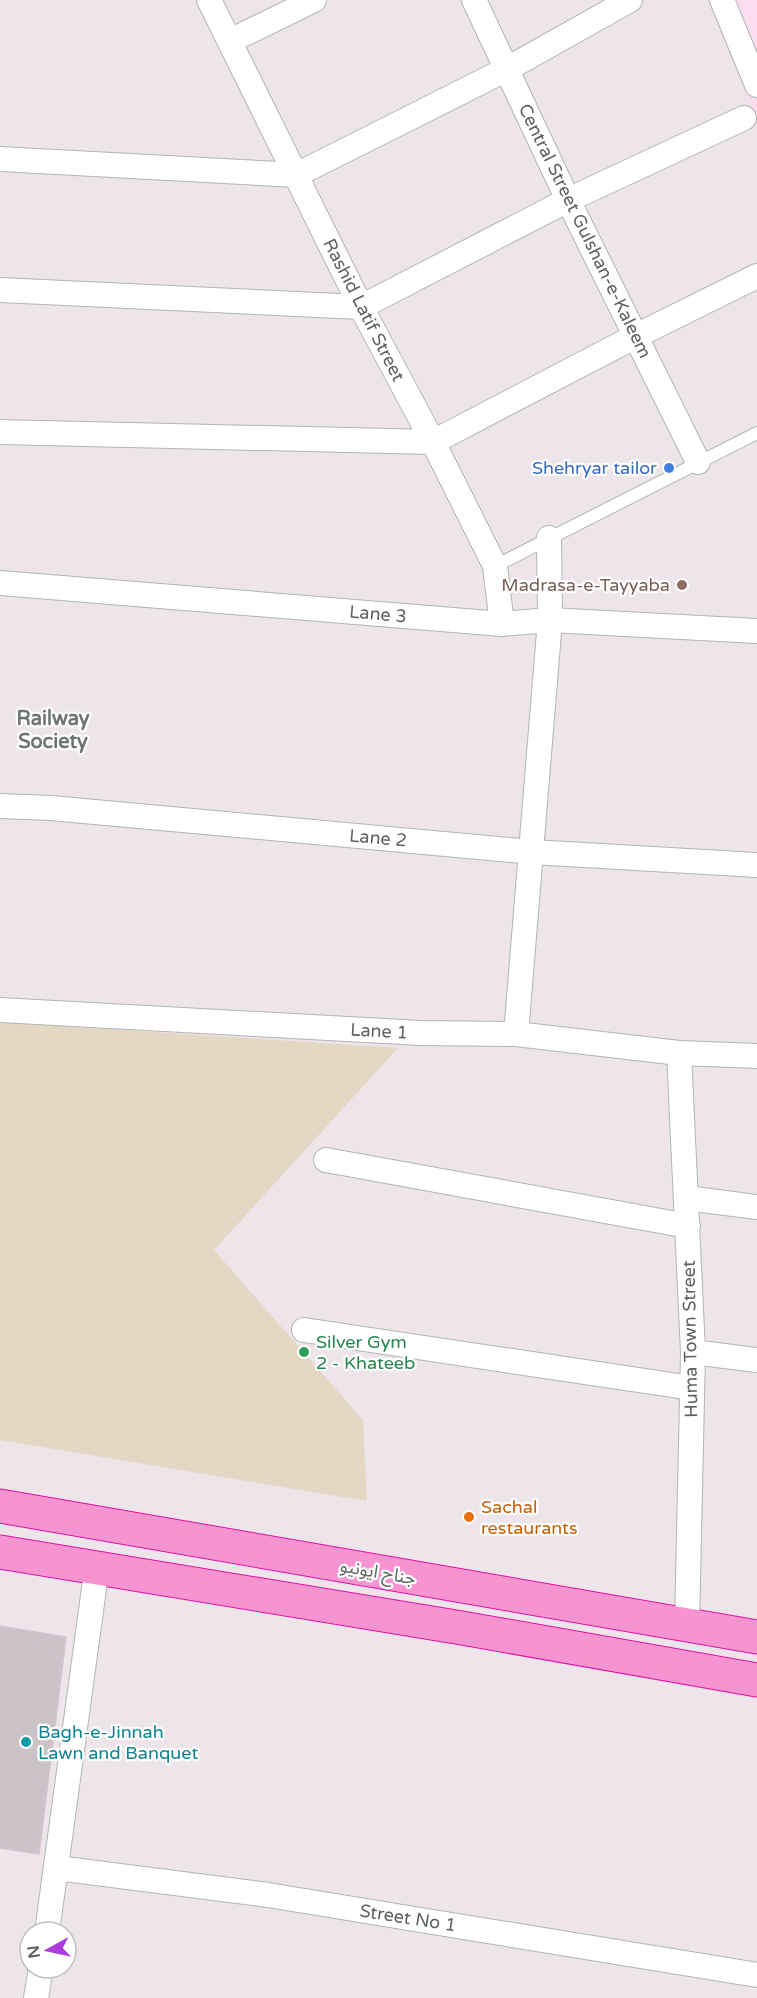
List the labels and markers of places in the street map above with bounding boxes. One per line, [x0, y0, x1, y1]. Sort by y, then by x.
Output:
place label: Shehryar tailor [532, 457, 657, 479]
marker: Shehryar tailor [662, 461, 676, 475]
place label: Madrasa-e-Tayyaba [501, 574, 670, 596]
marker: Madrasa-e-Tayyaba [675, 578, 689, 592]
place label: Silver Gym 2 - Khateeb [316, 1331, 415, 1374]
marker: Silver Gym 2 - Khateeb [297, 1345, 311, 1359]
place label: Sachal restaurants [481, 1496, 578, 1539]
marker: Sachal restaurants [462, 1510, 476, 1524]
place label: Bagh-e-Jinnah Lawn and Banquet [38, 1721, 198, 1764]
marker: Bagh-e-Jinnah Lawn and Banquet [19, 1735, 33, 1749]

